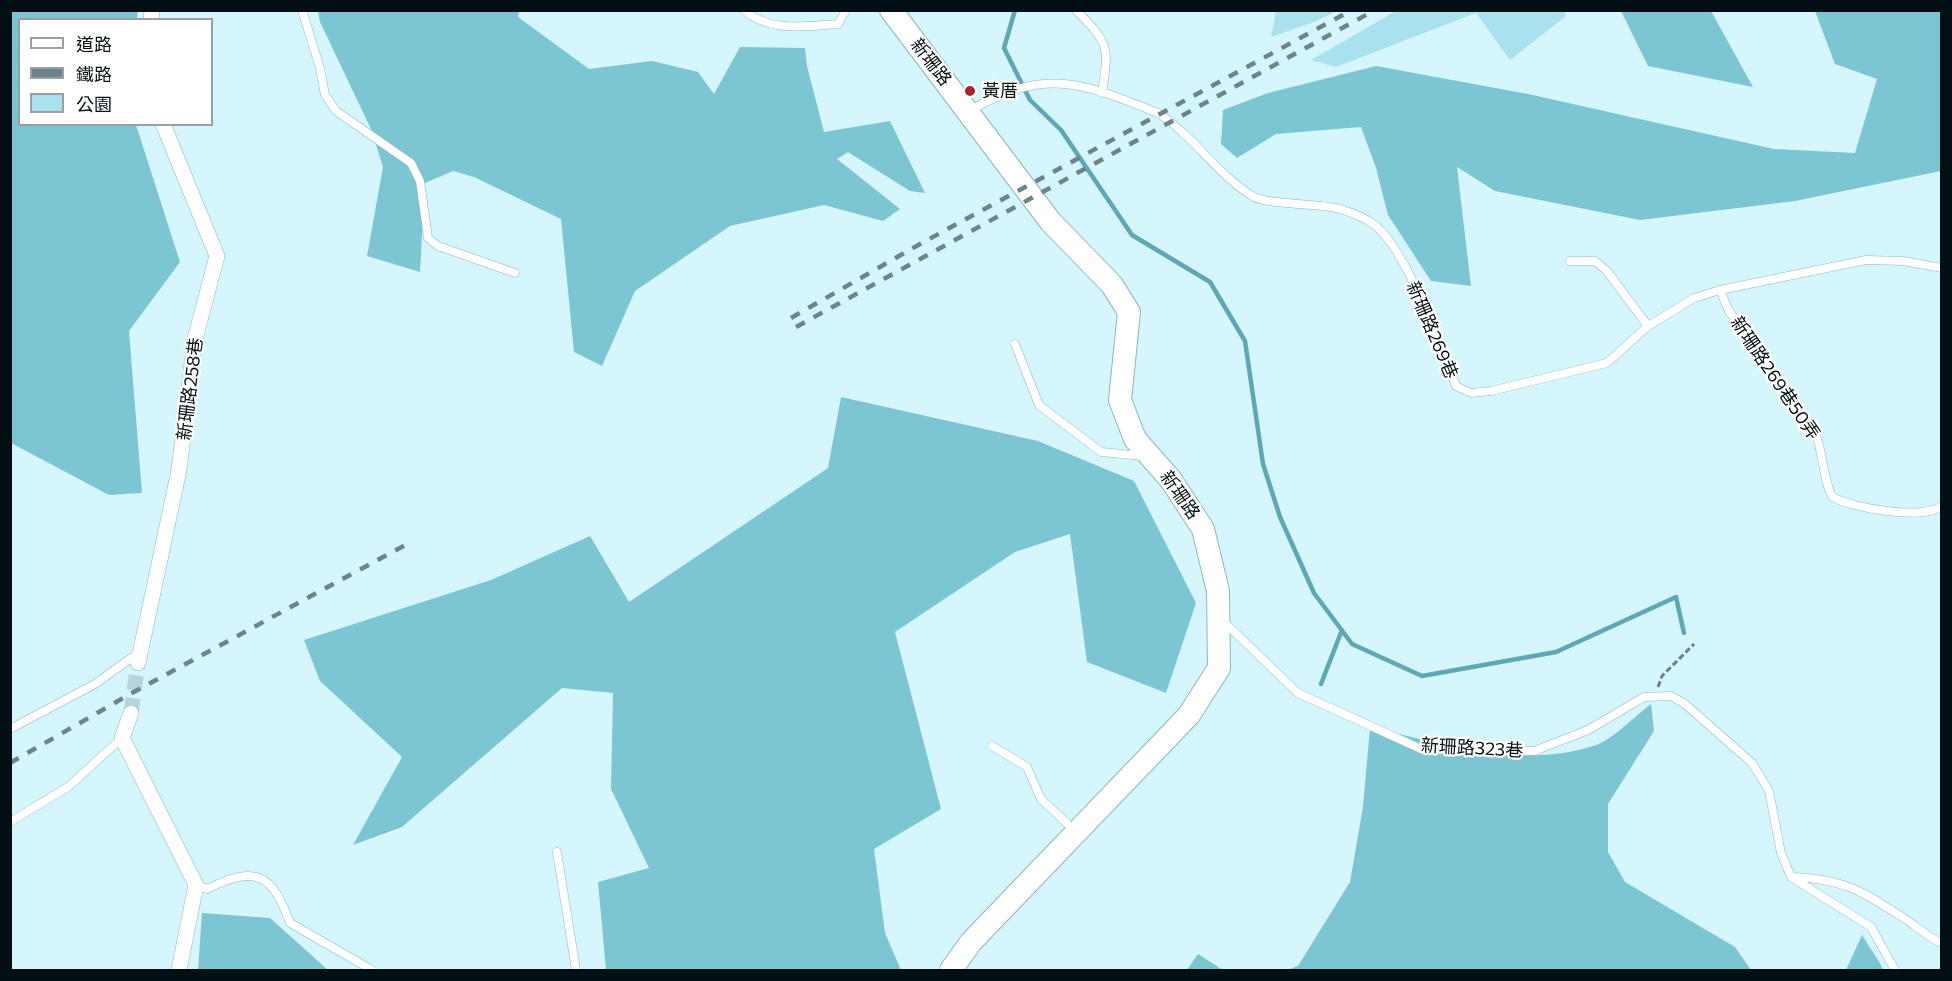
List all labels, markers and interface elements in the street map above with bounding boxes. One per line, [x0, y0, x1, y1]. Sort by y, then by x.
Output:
legend [18, 18, 213, 126]
text: 道路 [76, 33, 112, 55]
street label: 新珊路 [906, 34, 956, 90]
text: 鐵路 [76, 63, 112, 85]
place label: 黃厝 [982, 80, 1018, 102]
marker: 黃厝 [963, 84, 977, 98]
text: 公園 [76, 93, 112, 115]
street label: 新珊路269巷 [1402, 278, 1462, 382]
street label: 新珊路269巷50弄 [1726, 312, 1824, 444]
street label: 新珊路258巷 [173, 336, 207, 442]
street label: 新珊路 [1156, 467, 1204, 523]
street label: 新珊路323巷 [1420, 735, 1524, 761]

